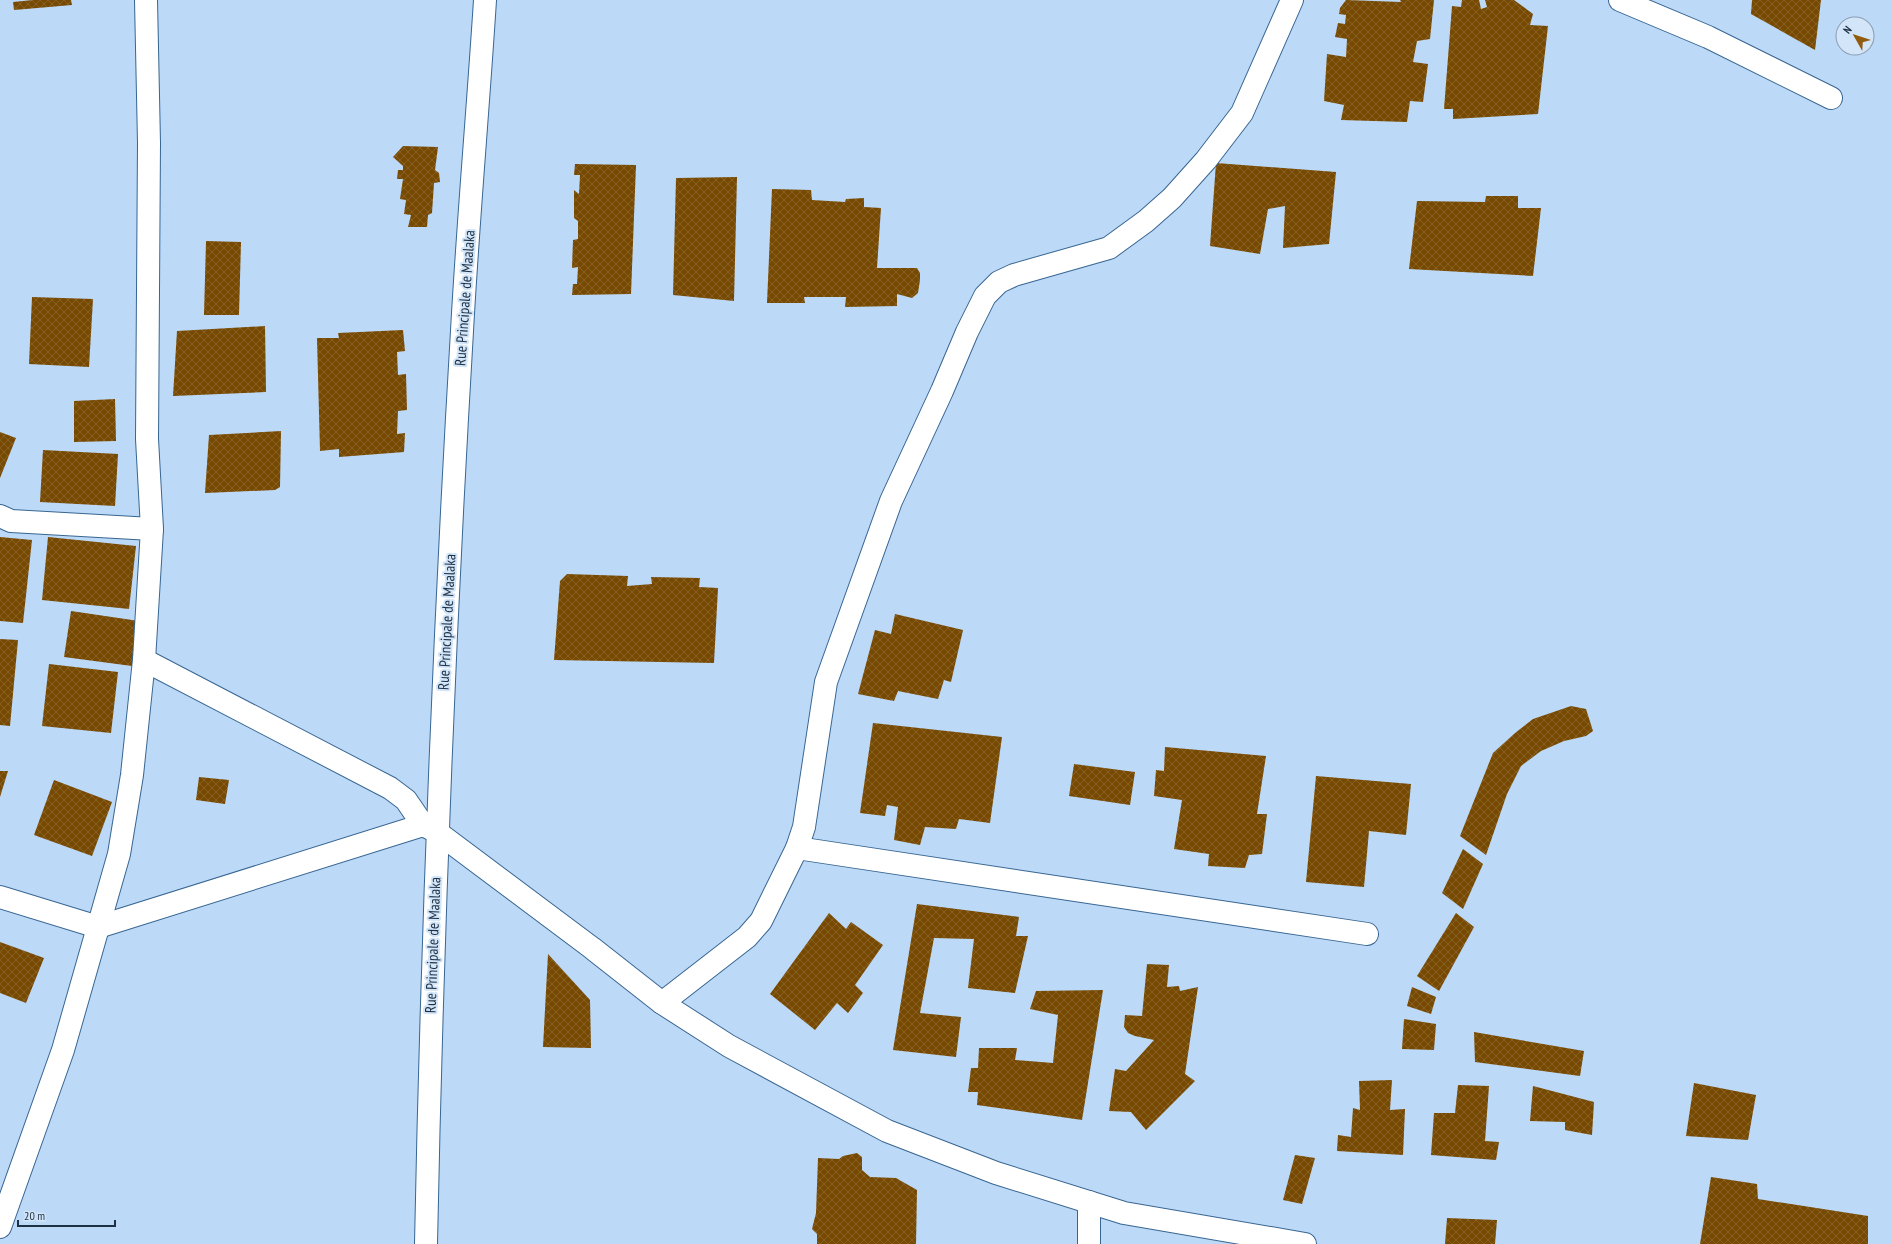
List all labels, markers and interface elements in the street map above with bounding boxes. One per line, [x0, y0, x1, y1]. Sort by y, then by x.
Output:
north arrow [1835, 16, 1875, 56]
text: N [1840, 23, 1855, 36]
street label: Rue Principale de Maalaka [450, 229, 479, 367]
street label: Rue Principale de Maalaka [433, 553, 460, 690]
street label: Rue Principale de Maalaka [421, 877, 444, 1013]
scale bar [18, 1202, 115, 1228]
text: 20 m [24, 1208, 45, 1223]

